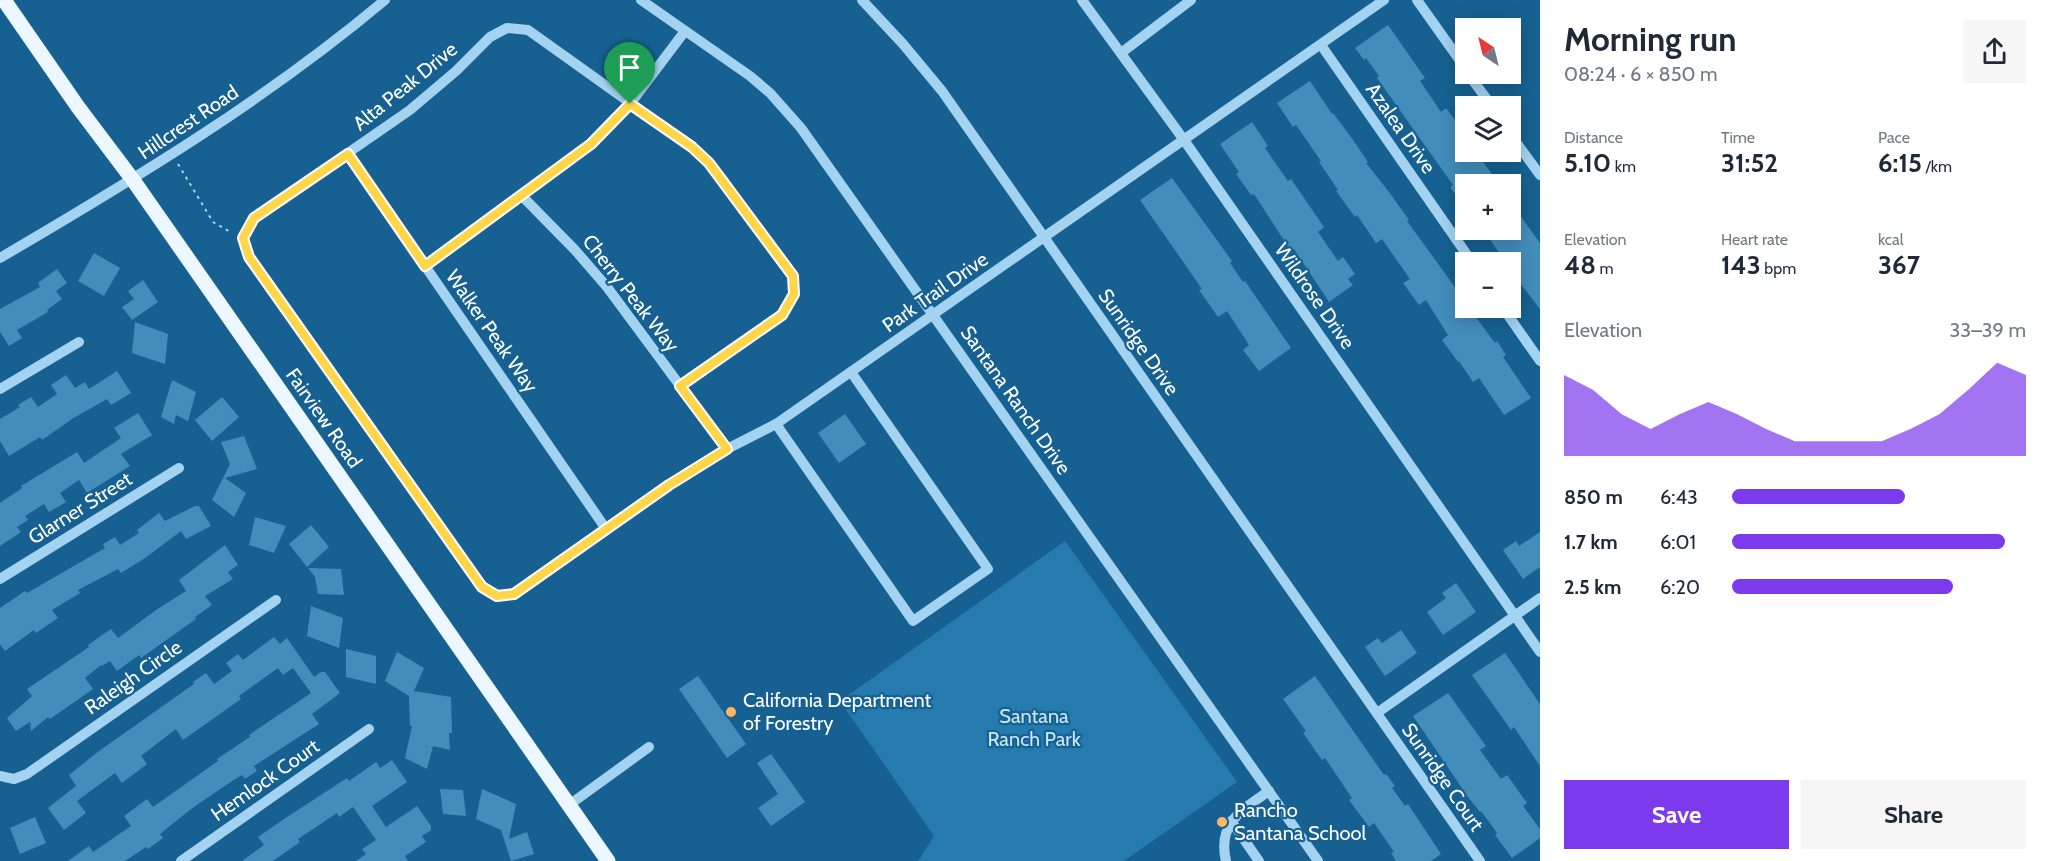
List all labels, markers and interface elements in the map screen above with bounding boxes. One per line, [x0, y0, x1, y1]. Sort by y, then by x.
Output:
north arrow [1455, 18, 1521, 84]
map controls [1455, 18, 1521, 318]
text: Morning run [1564, 19, 1736, 59]
button: share [1963, 20, 2026, 83]
street label: Alta Peak Drive [348, 37, 462, 135]
pin [604, 42, 655, 104]
icon: arrive [613, 51, 646, 84]
text: 08:24 · 6 × 850 m [1564, 62, 1717, 86]
street label: Azalea Drive [1361, 78, 1441, 178]
street label: Hillcrest Road [133, 80, 243, 164]
button: layers [1455, 96, 1521, 162]
text: Distance [1564, 128, 1623, 147]
text: Time [1721, 128, 1755, 147]
text: Pace [1878, 128, 1910, 147]
text: 5.10 [1564, 147, 1611, 179]
text: 31:52 [1721, 147, 1778, 179]
text: 6:15 [1878, 147, 1922, 179]
text: km [1611, 157, 1636, 176]
text: /km [1922, 157, 1952, 176]
button: + [1455, 174, 1521, 240]
street label: Cherry Peak Way [578, 229, 684, 357]
text: Elevation [1564, 230, 1627, 249]
text: Heart rate [1721, 230, 1788, 249]
text: kcal [1878, 230, 1904, 249]
street label: Wildrose Drive [1270, 238, 1360, 354]
street label: Park Trail Drive [878, 247, 992, 337]
text: 48 [1564, 249, 1596, 281]
text: 143 [1721, 249, 1761, 281]
text: 367 [1878, 249, 1920, 281]
button: − [1455, 252, 1521, 318]
text: m [1596, 259, 1614, 278]
text: bpm [1761, 259, 1796, 278]
street label: Walker Peak Way [441, 265, 543, 397]
street label: Sunridge Drive [1093, 284, 1185, 400]
text: Elevation [1564, 318, 1642, 342]
text: 33–39 m [1950, 318, 2026, 342]
street label: Santana Ranch Drive [956, 321, 1076, 479]
street label: Fairview Road [281, 364, 367, 472]
street label: Glarner Street [24, 467, 136, 549]
text: 850 m [1564, 485, 1623, 509]
text: 6:43 [1660, 485, 1698, 509]
text: 1.7 km [1564, 530, 1618, 554]
text: 6:01 [1660, 530, 1696, 554]
text: 2.5 km [1564, 575, 1621, 599]
text: 6:20 [1660, 575, 1700, 599]
street label: Raleigh Circle [80, 635, 186, 719]
place label: California Department of Forestry [743, 688, 931, 735]
park label: Santana Ranch Park [987, 704, 1081, 751]
marker: California Department of Forestry [724, 705, 738, 719]
street label: Sunridge Court [1397, 718, 1489, 836]
street label: Hemlock Court [206, 734, 324, 826]
button: Save [1564, 780, 1789, 849]
button: Share [1801, 780, 2026, 849]
place label: Rancho Santana School [1234, 798, 1367, 845]
marker: Rancho Santana School [1215, 815, 1229, 829]

